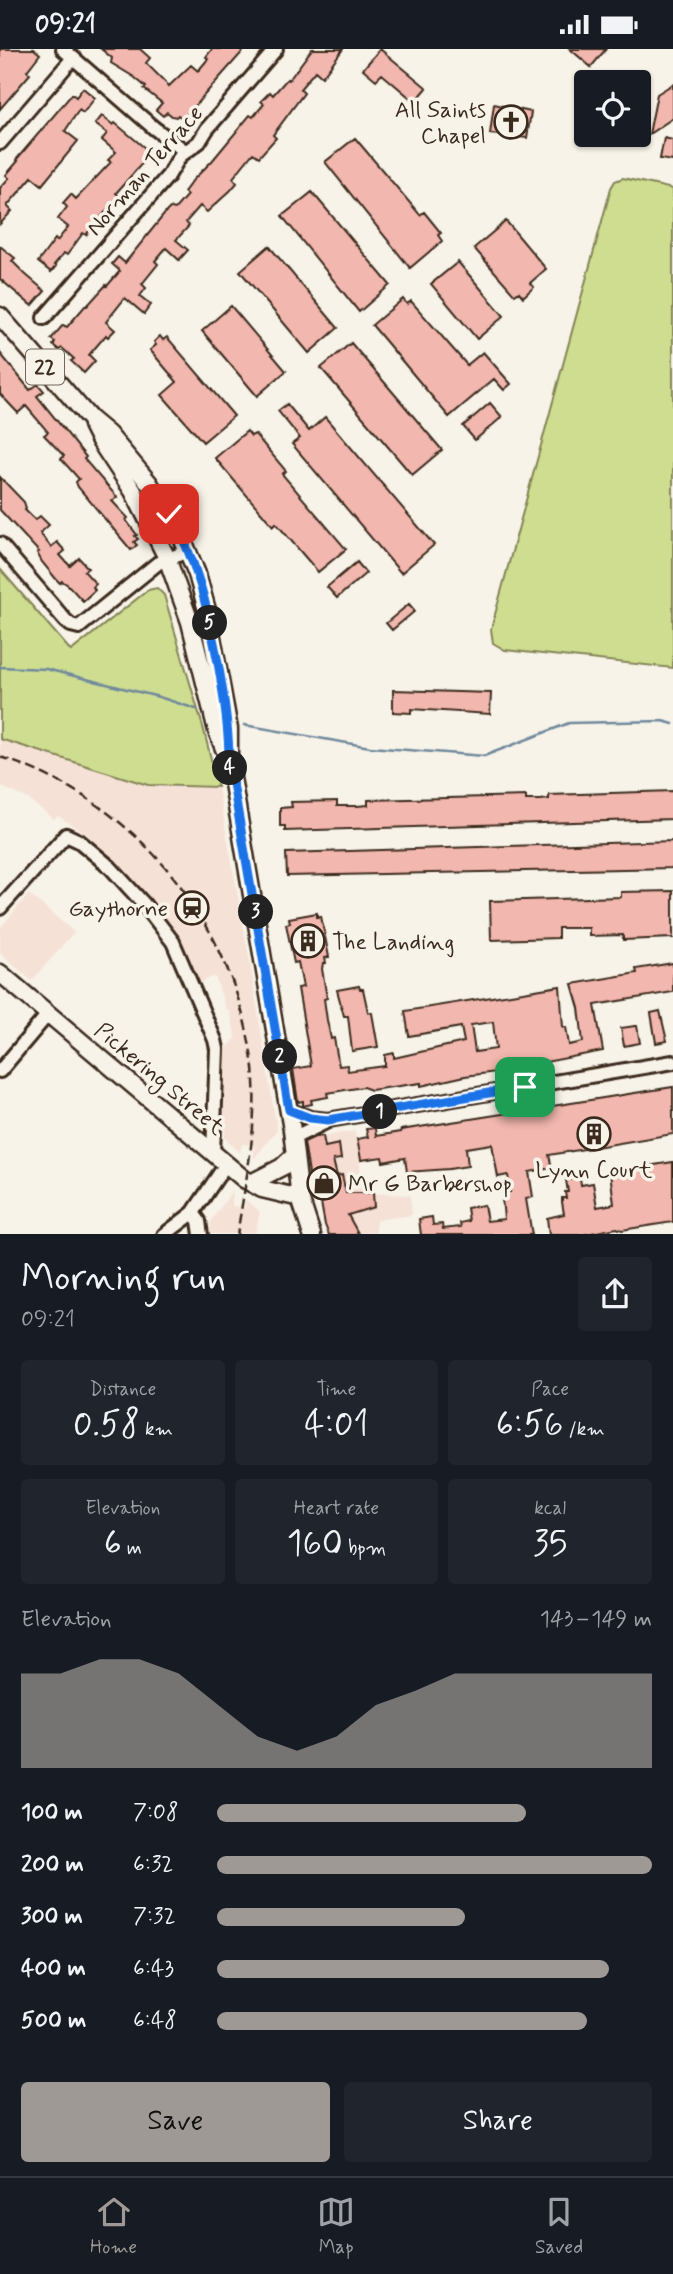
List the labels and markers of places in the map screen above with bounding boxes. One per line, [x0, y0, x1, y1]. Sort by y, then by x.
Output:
place label: All Saints Chapel [395, 96, 486, 152]
church icon: All Saints Chapel [492, 103, 530, 141]
pin [139, 484, 199, 544]
pin: 5 [192, 605, 228, 641]
pin: 4 [212, 751, 247, 785]
station icon: Gaythorne [173, 889, 211, 927]
place label: Gaythorne [69, 895, 168, 925]
pin: 3 [238, 895, 274, 929]
building icon: The Landing [289, 922, 327, 960]
place label: The Landing [332, 928, 454, 958]
pin: 2 [262, 1039, 298, 1075]
pin [495, 1057, 555, 1117]
pin: 1 [362, 1095, 398, 1129]
building icon: Lynn Court [575, 1115, 613, 1153]
place label: Lynn Court [536, 1156, 653, 1186]
shop icon: Mr G Barbershop [305, 1164, 343, 1202]
place label: Mr G Barbershop [348, 1170, 512, 1200]

